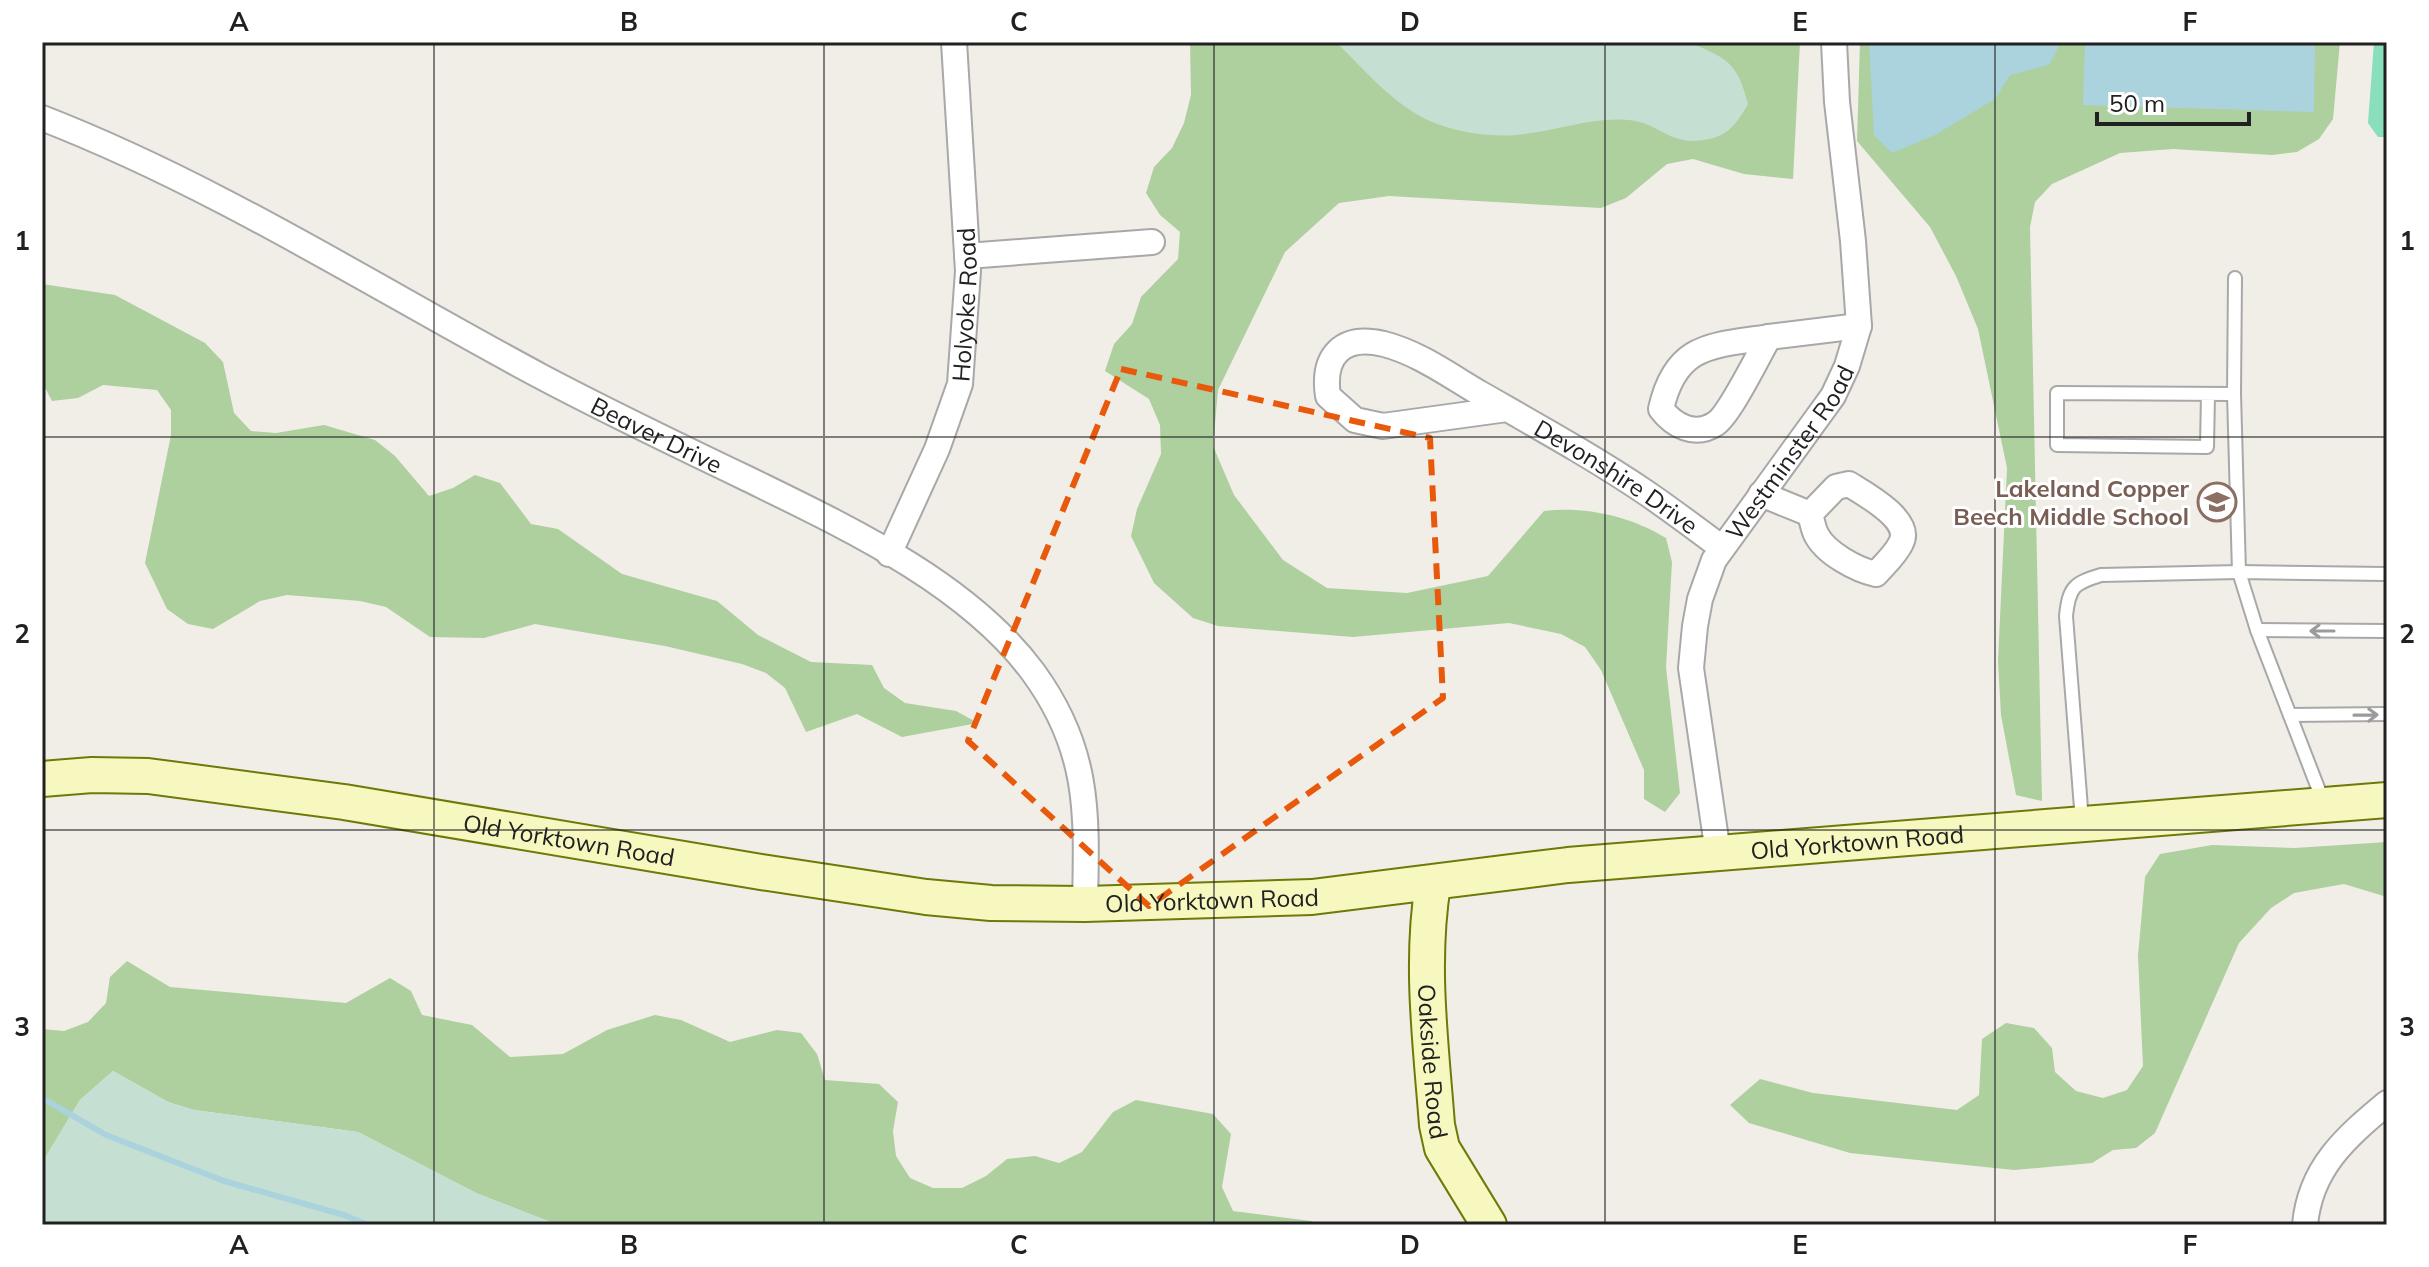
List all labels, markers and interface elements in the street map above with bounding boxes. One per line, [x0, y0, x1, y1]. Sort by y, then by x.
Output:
text: A [229, 5, 249, 38]
text: B [620, 5, 638, 38]
text: C [1010, 5, 1028, 38]
text: D [1400, 5, 1420, 38]
text: E [1792, 5, 1808, 38]
text: F [2183, 5, 2198, 38]
scale bar [2097, 76, 2249, 126]
text: 50 m [2109, 88, 2165, 118]
text: 1 [14, 224, 30, 257]
text: 1 [2399, 224, 2415, 257]
street label: Holyoke Road [945, 227, 983, 383]
street label: Westminster Road [1719, 360, 1860, 546]
street label: Beaver Drive [586, 390, 727, 479]
street label: Devonshire Drive [1529, 413, 1704, 540]
place label: Lakeland Copper Beech Middle School [1953, 473, 2190, 531]
school or university icon: Lakeland Copper Beech Middle School [2196, 481, 2238, 523]
text: 2 [14, 617, 30, 650]
text: 2 [2399, 617, 2415, 650]
one-way arrow [2309, 623, 2336, 639]
one-way arrow [2352, 707, 2379, 723]
street label: Old Yorktown Road [461, 807, 677, 872]
street label: Old Yorktown Road [1749, 819, 1965, 865]
street label: Old Yorktown Road [1105, 882, 1319, 918]
street label: Oakside Road [1412, 984, 1455, 1142]
text: 3 [14, 1010, 30, 1043]
text: 3 [2399, 1010, 2415, 1043]
text: A [229, 1228, 249, 1261]
text: B [620, 1228, 638, 1261]
text: C [1010, 1228, 1028, 1261]
text: D [1400, 1228, 1420, 1261]
text: E [1792, 1228, 1808, 1261]
text: F [2183, 1228, 2198, 1261]

